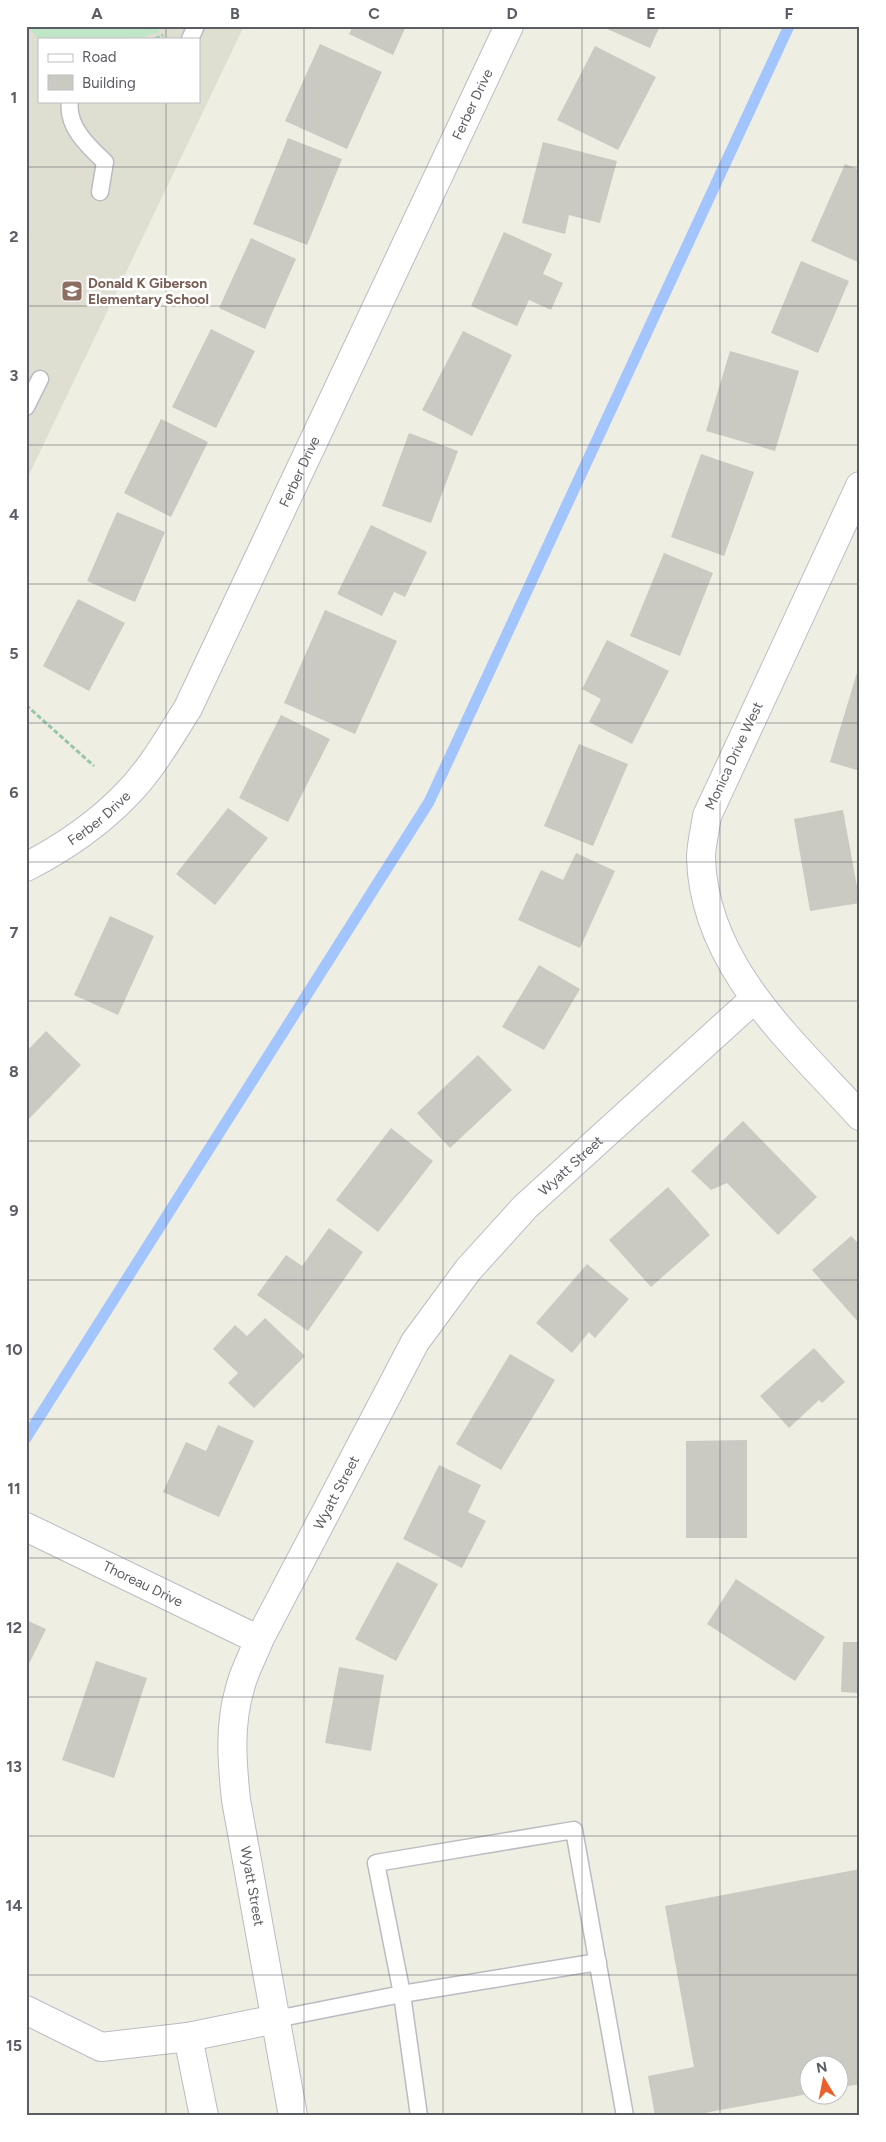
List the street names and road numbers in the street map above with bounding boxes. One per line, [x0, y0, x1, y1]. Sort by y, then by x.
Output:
street label: Ferber Drive [448, 66, 496, 143]
street label: Ferber Drive [275, 433, 323, 510]
street label: Monica Drive West [701, 699, 767, 813]
street label: Ferber Drive [64, 787, 134, 849]
street label: Wyatt Street [535, 1132, 606, 1199]
street label: Wyatt Street [310, 1453, 363, 1532]
street label: Thoreau Drive [100, 1557, 186, 1610]
street label: Wyatt Street [237, 1845, 267, 1927]

